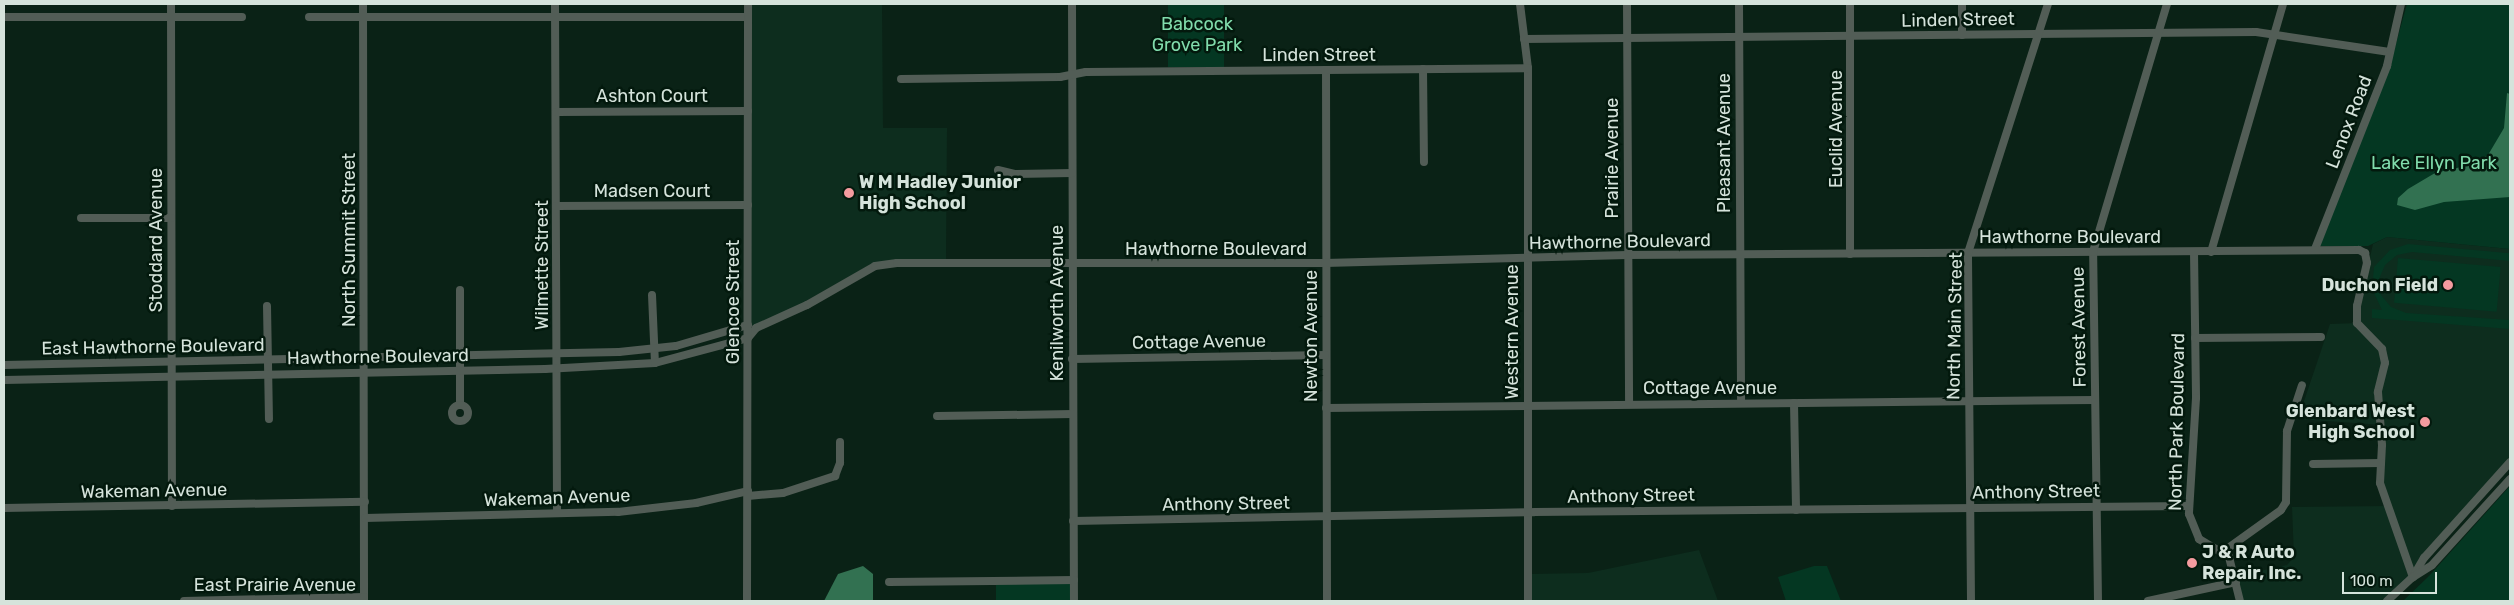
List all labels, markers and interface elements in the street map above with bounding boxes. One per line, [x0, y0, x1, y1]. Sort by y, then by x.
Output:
street label: Linden Street [1901, 8, 2015, 32]
park label: Babcock Grove Park [1152, 14, 1242, 56]
street label: Linden Street [1262, 44, 1376, 66]
street label: Euclid Avenue [1825, 70, 1847, 188]
street label: Lenox Road [2321, 72, 2377, 172]
street label: Pleasant Avenue [1713, 73, 1735, 213]
street label: Ashton Court [596, 85, 708, 107]
street label: Prairie Avenue [1601, 97, 1623, 219]
park label: Lake Ellyn Park [2371, 152, 2497, 174]
street label: North Summit Street [338, 153, 360, 327]
street label: Stoddard Avenue [145, 168, 167, 312]
place label: W M Hadley Junior High School [859, 172, 1021, 214]
street label: Madsen Court [594, 180, 710, 202]
marker: W M Hadley Junior High School [843, 187, 855, 199]
street label: Wilmette Street [531, 200, 553, 330]
street label: Kenilworth Avenue [1046, 225, 1068, 381]
street label: Hawthorne Boulevard [1979, 226, 2161, 248]
street label: Hawthorne Boulevard [1529, 230, 1711, 254]
street label: Hawthorne Boulevard [1125, 238, 1307, 260]
street label: Glencoe Street [722, 240, 744, 364]
street label: North Main Street [1943, 252, 1967, 400]
street label: Western Avenue [1501, 264, 1523, 400]
street label: Forest Avenue [2067, 266, 2091, 388]
street label: Newton Avenue [1300, 270, 1322, 402]
place label: Duchon Field [2321, 274, 2438, 296]
marker: Duchon Field [2442, 279, 2454, 291]
street label: Cottage Avenue [1132, 330, 1266, 354]
street label: North Park Boulevard [2165, 333, 2189, 511]
street label: East Hawthorne Boulevard [41, 334, 265, 360]
street label: Hawthorne Boulevard [287, 345, 469, 369]
street label: Cottage Avenue [1643, 377, 1777, 399]
place label: Glenbard West High School [2286, 401, 2415, 444]
marker: Glenbard West High School [2419, 416, 2431, 428]
street label: Wakeman Avenue [80, 479, 228, 503]
street label: Anthony Street [1972, 480, 2100, 504]
street label: Anthony Street [1567, 484, 1695, 508]
street label: Wakeman Avenue [483, 485, 631, 511]
street label: Anthony Street [1162, 492, 1290, 516]
place label: J & R Auto Repair, Inc. [2202, 542, 2301, 584]
marker: J & R Auto Repair, Inc. [2186, 557, 2198, 569]
scale bar [2344, 562, 2439, 594]
text: 100 m [2350, 572, 2392, 590]
street label: East Prairie Avenue [194, 574, 356, 596]

